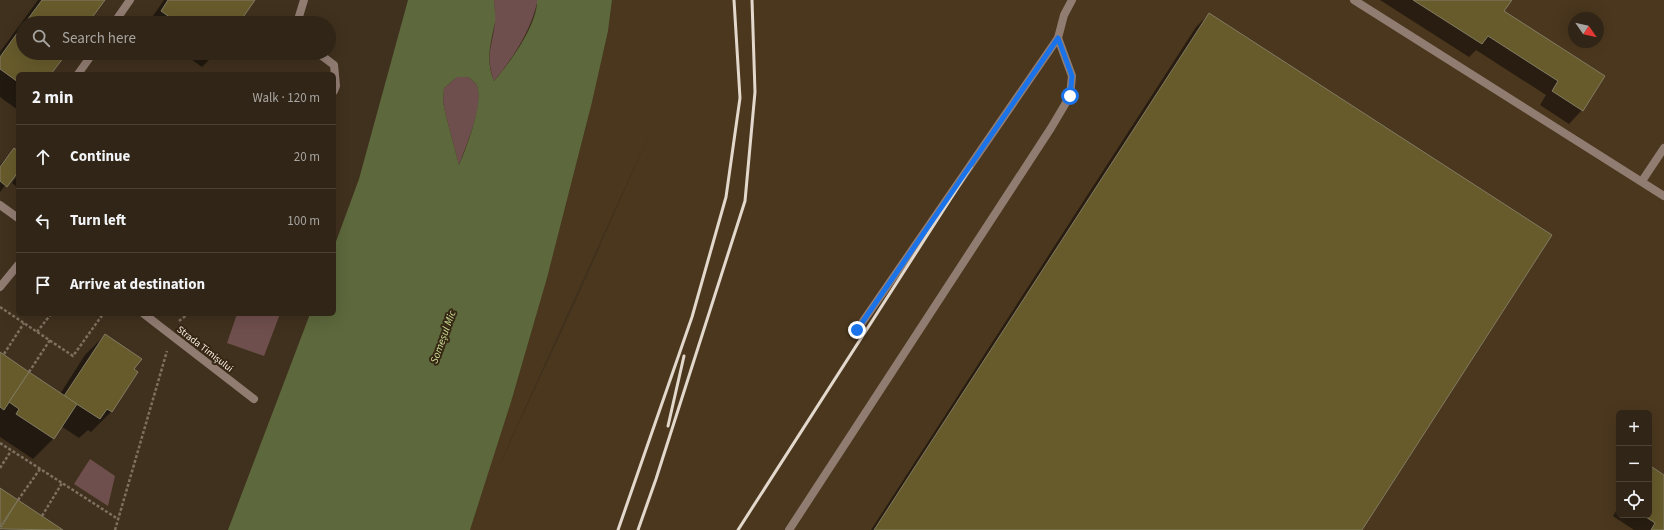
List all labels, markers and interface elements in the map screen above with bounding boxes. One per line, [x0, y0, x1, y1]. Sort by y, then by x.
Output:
north arrow [1568, 12, 1604, 48]
search box [16, 16, 336, 60]
icon: search [30, 27, 52, 49]
text: Search here [62, 28, 136, 49]
text: 2 min [32, 86, 73, 110]
route start [1061, 87, 1079, 105]
text: Walk · 120 m [252, 89, 320, 107]
icon: ahead [32, 146, 54, 168]
text: Continue [70, 146, 130, 167]
text: 20 m [294, 148, 320, 166]
icon: left [32, 210, 54, 232]
text: Turn left [70, 210, 126, 231]
text: 100 m [287, 212, 320, 230]
icon: arrive [32, 274, 54, 296]
text: Arrive at destination [70, 274, 205, 295]
water label: Someșul Mic [426, 308, 460, 366]
route end [848, 321, 866, 339]
street label: Strada Timișului [174, 323, 236, 375]
map controls [1616, 410, 1652, 518]
button: + [1616, 410, 1652, 446]
button: − [1616, 446, 1652, 482]
button: locate [1616, 482, 1652, 518]

